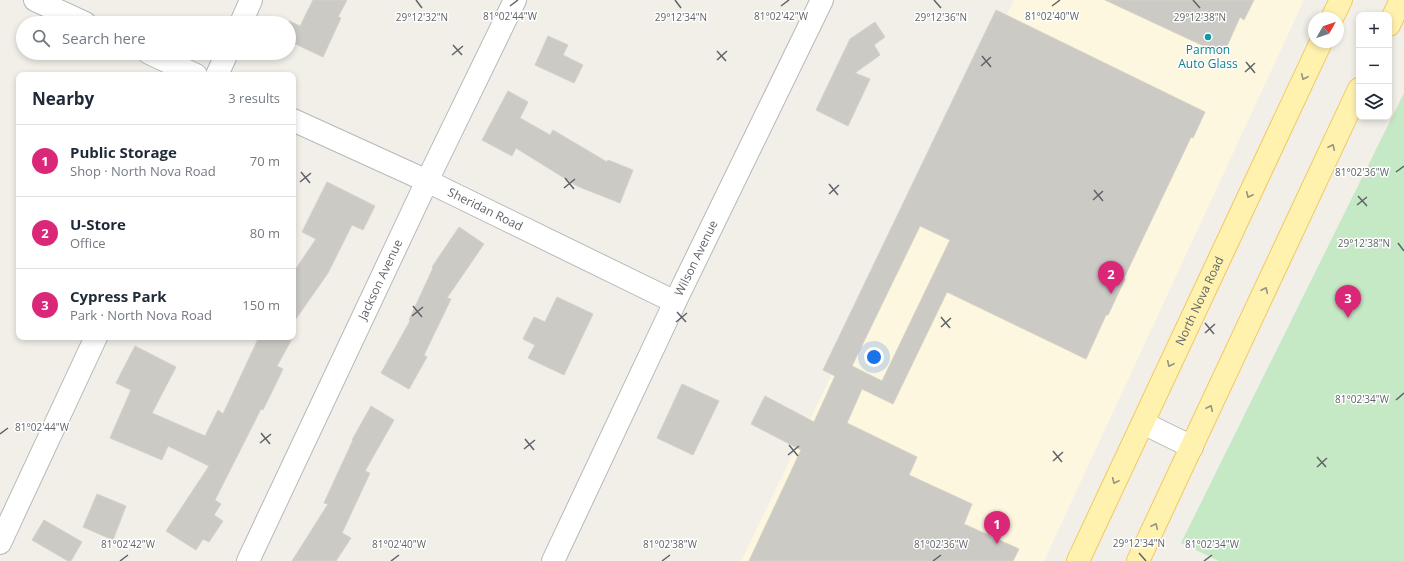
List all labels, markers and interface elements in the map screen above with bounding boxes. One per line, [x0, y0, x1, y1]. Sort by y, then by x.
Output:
text: 81°02'44"W [483, 9, 538, 23]
text: 81°02'42"W [754, 9, 809, 23]
text: 81°02'40"W [1025, 9, 1080, 23]
text: 29°12'32"N [396, 10, 448, 24]
text: 29°12'34"N [655, 10, 707, 24]
text: 29°12'36"N [915, 10, 967, 24]
text: 29°12'38"N [1174, 10, 1226, 24]
north arrow [1308, 12, 1344, 48]
map controls [1356, 12, 1392, 120]
button: + [1356, 12, 1392, 48]
search box [16, 16, 296, 60]
icon: search [30, 27, 52, 49]
text: Search here [62, 28, 146, 48]
marker: Parmon Auto Glass [1203, 32, 1213, 42]
place label: Parmon Auto Glass [1178, 41, 1238, 72]
button: − [1356, 48, 1392, 84]
one-way arrow [1301, 73, 1309, 81]
button: layers [1356, 84, 1392, 120]
text: Nearby [32, 87, 94, 110]
text: 3 results [228, 89, 280, 107]
text: Public Storage [70, 142, 177, 162]
one-way arrow [1327, 144, 1335, 151]
text: 1 [41, 152, 49, 170]
text: 70 m [250, 152, 280, 170]
text: Shop · North Nova Road [70, 162, 216, 180]
text: 81°02'36"W [1335, 165, 1390, 179]
street label: Sheridan Road [445, 183, 526, 235]
one-way arrow [1246, 191, 1254, 198]
text: U-Store [70, 214, 126, 234]
street label: Wilson Avenue [670, 217, 722, 299]
text: 2 [41, 224, 49, 242]
text: 80 m [250, 224, 280, 242]
text: Office [70, 234, 106, 252]
street label: Jackson Avenue [353, 236, 406, 323]
text: 29°12'38"N [1338, 236, 1390, 250]
street label: North Nova Road [1171, 254, 1227, 348]
pin: 2 [1098, 261, 1124, 294]
pin: 3 [1335, 285, 1361, 318]
text: Cypress Park [70, 286, 167, 306]
one-way arrow [1260, 287, 1268, 295]
text: 3 [41, 296, 49, 314]
text: 150 m [242, 296, 280, 314]
text: Park · North Nova Road [70, 306, 212, 324]
your location [864, 347, 884, 367]
one-way arrow [1167, 360, 1175, 367]
text: 81°02'34"W [1335, 392, 1390, 406]
one-way arrow [1205, 405, 1213, 412]
text: 81°02'44"W [15, 420, 70, 434]
one-way arrow [1112, 477, 1120, 485]
pin: 1 [984, 511, 1010, 544]
one-way arrow [1150, 522, 1158, 530]
text: 29°12'34"N [1113, 536, 1165, 550]
text: 81°02'42"W [101, 537, 156, 551]
text: 81°02'40"W [372, 537, 427, 551]
text: 81°02'38"W [643, 537, 698, 551]
text: 81°02'36"W [914, 537, 969, 551]
text: 81°02'34"W [1185, 537, 1240, 551]

